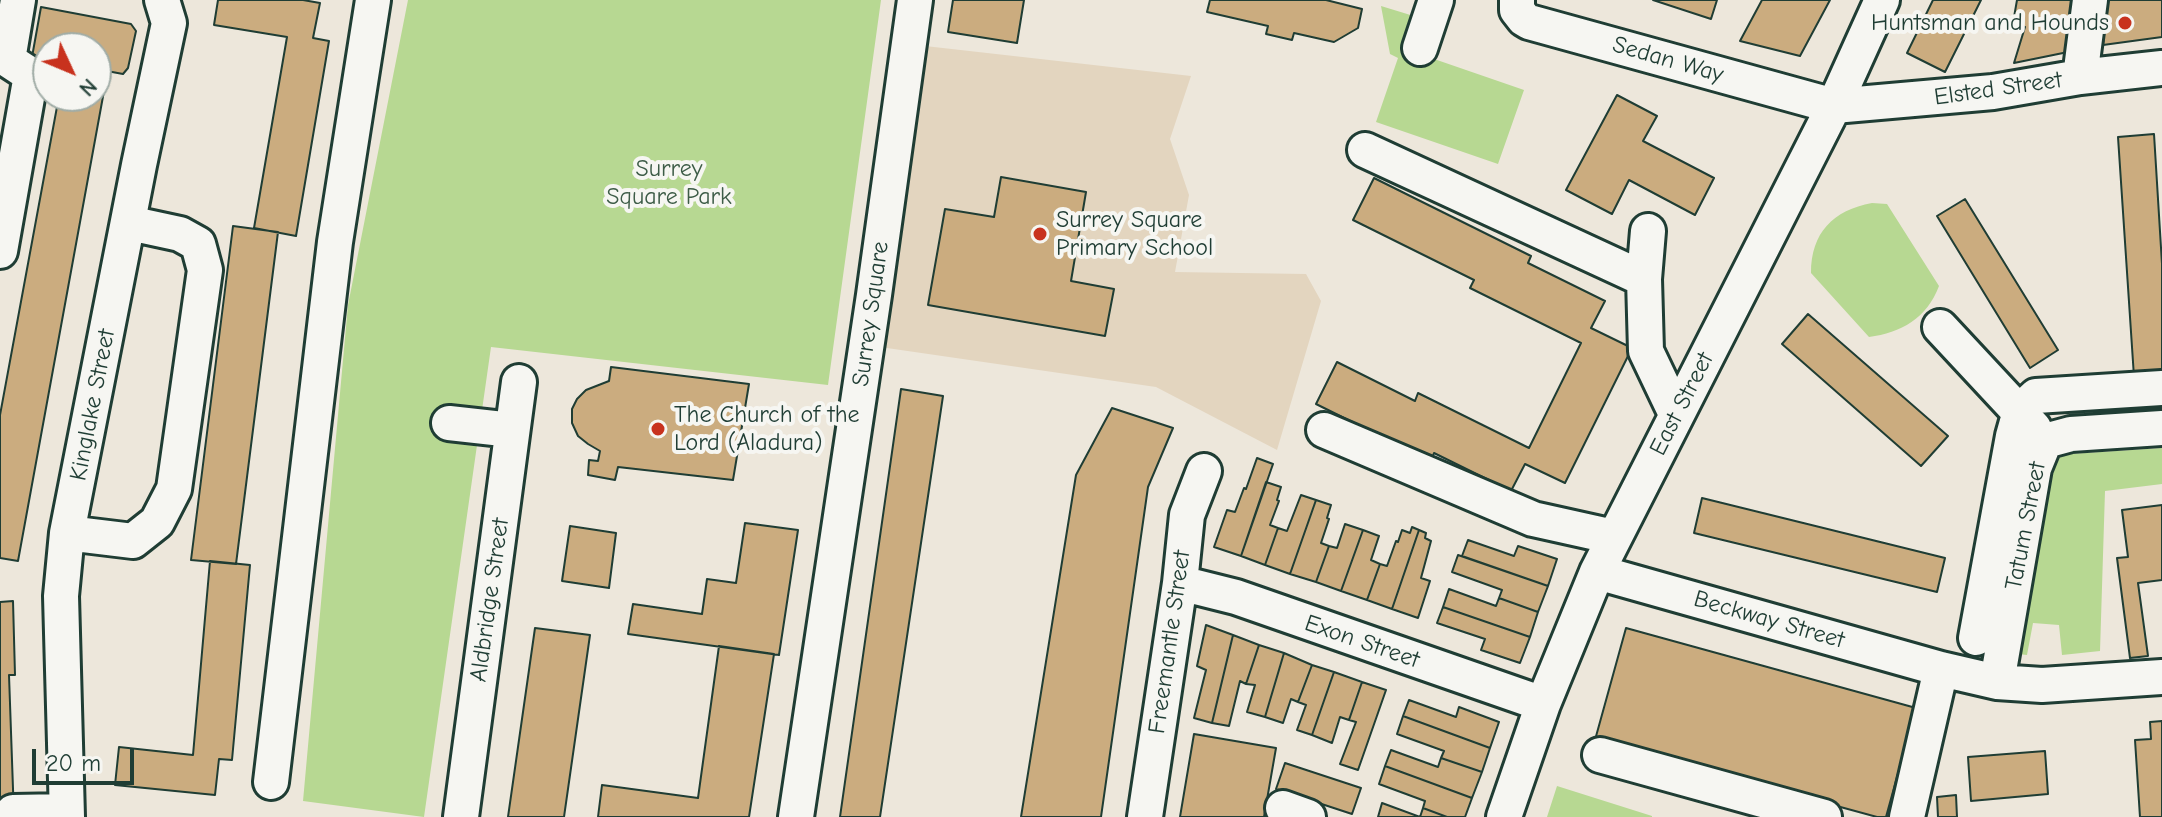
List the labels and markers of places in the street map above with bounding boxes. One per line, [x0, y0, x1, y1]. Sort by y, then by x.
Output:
place label: Huntsman and Hounds [1871, 9, 2109, 37]
marker: Huntsman and Hounds [2116, 14, 2134, 32]
place label: Surrey Square Primary School [1056, 206, 1213, 262]
marker: Surrey Square Primary School [1031, 225, 1049, 243]
place label: The Church of the Lord (Aladura) [674, 401, 860, 457]
marker: The Church of the Lord (Aladura) [649, 420, 667, 438]

